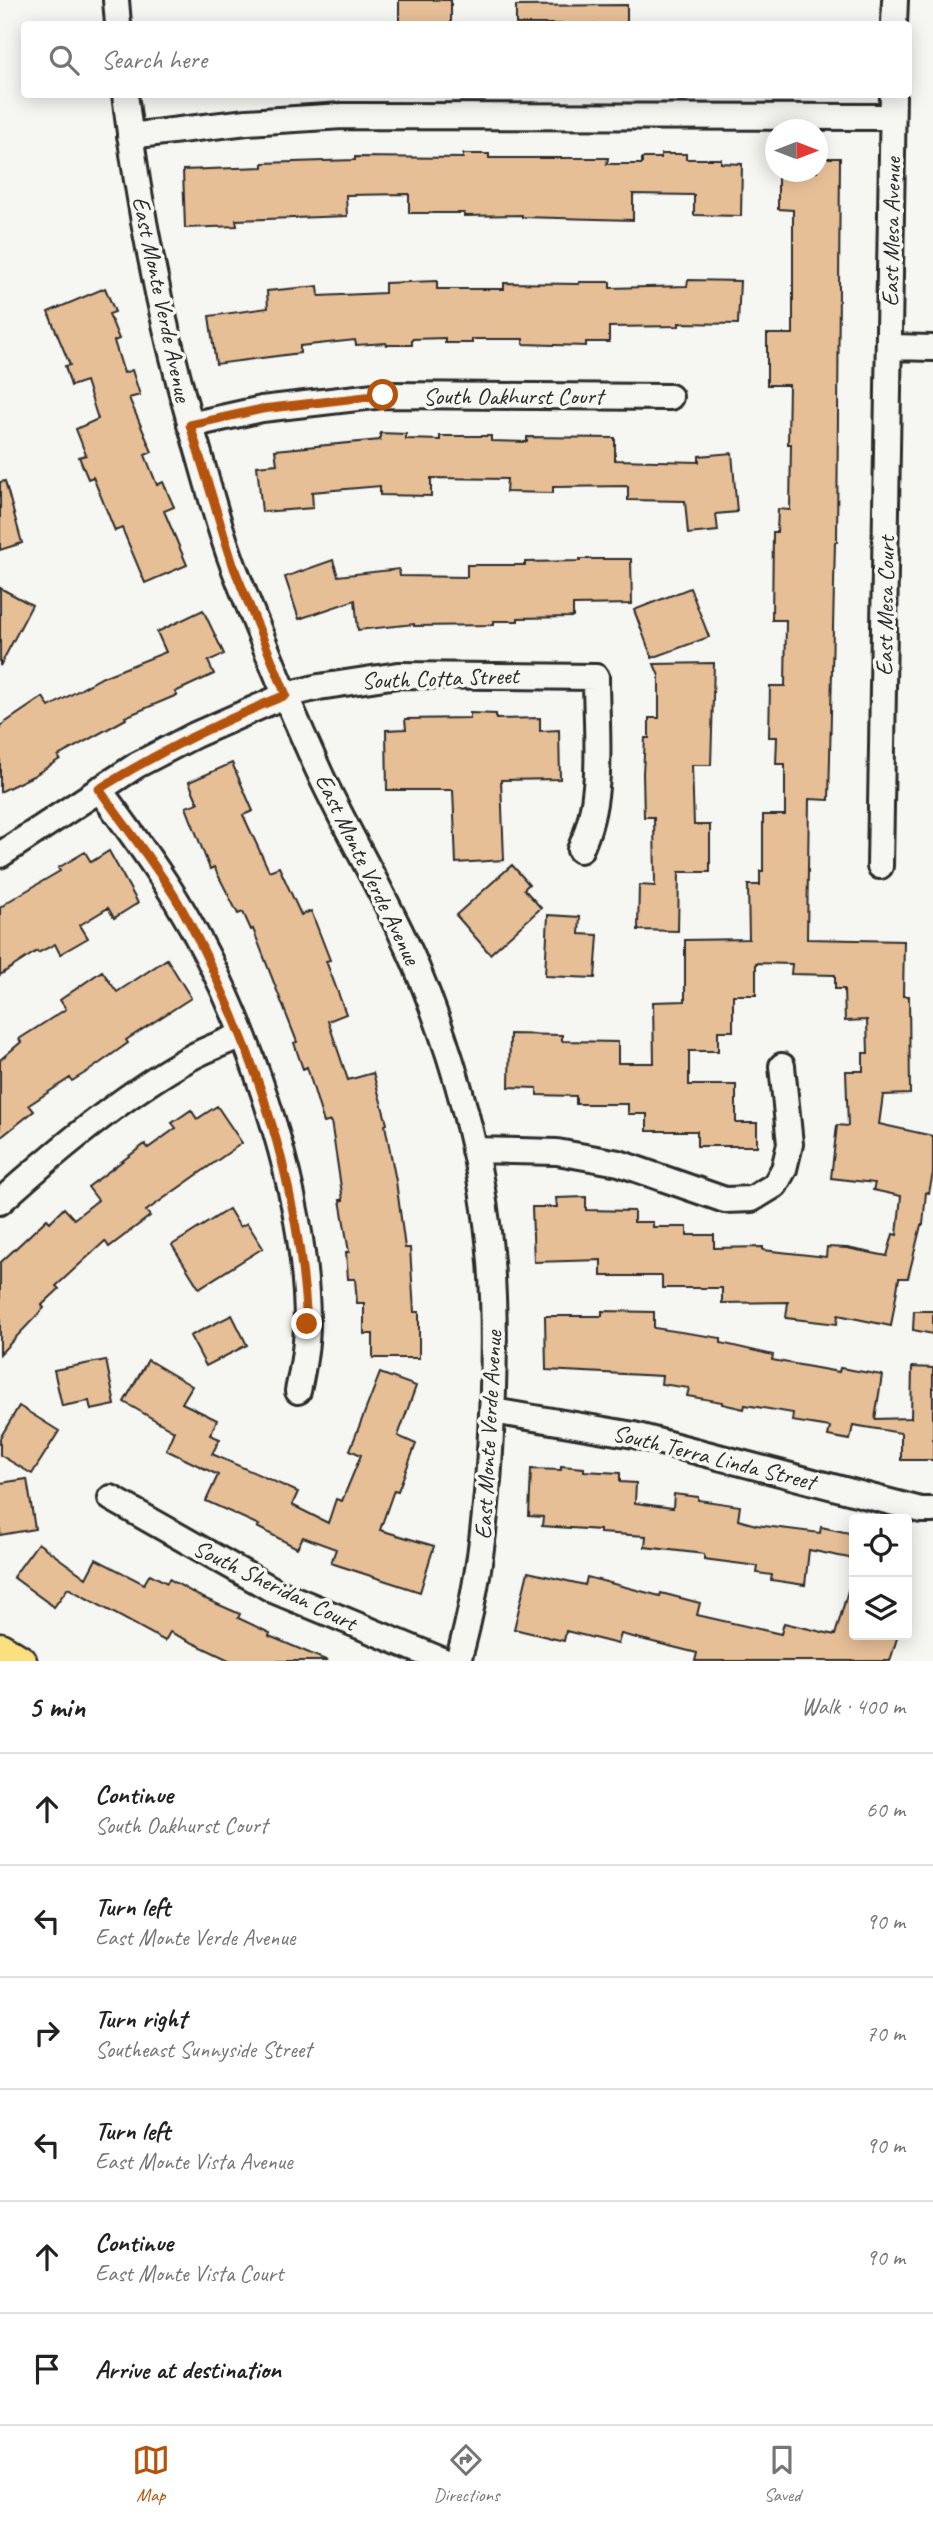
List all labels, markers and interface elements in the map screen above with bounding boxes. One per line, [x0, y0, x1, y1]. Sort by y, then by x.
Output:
search box [21, 21, 912, 98]
icon: search [45, 41, 83, 79]
text: Search here [101, 43, 207, 76]
north arrow [765, 119, 828, 182]
street label: East Mesa Avenue [875, 155, 907, 307]
street label: East Monte Verde Avenue [126, 194, 199, 406]
route start [367, 379, 398, 410]
street label: South Oakhurst Court [423, 381, 606, 411]
street label: East Mesa Court [869, 534, 901, 676]
street label: South Cotta Street [361, 660, 521, 696]
street label: East Monte Verde Avenue [309, 769, 428, 971]
route end [291, 1308, 322, 1339]
street label: East Monte Verde Avenue [468, 1328, 509, 1540]
street label: South Terra Linda Street [610, 1417, 821, 1497]
map controls [849, 1514, 912, 1640]
button: locate [849, 1514, 912, 1577]
street label: South Sheridan Court [188, 1533, 363, 1638]
button: layers [849, 1577, 912, 1640]
text: 5 min [28, 1688, 85, 1726]
text: Walk · 400 m [801, 1692, 905, 1721]
text: Continue [95, 1778, 173, 1811]
icon: ahead [28, 1790, 66, 1828]
text: 60 m [866, 1795, 905, 1824]
text: South Oakhurst Court [95, 1811, 267, 1840]
text: Turn left [95, 1890, 170, 1923]
icon: left [28, 1902, 66, 1940]
text: 90 m [866, 1907, 905, 1936]
text: East Monte Verde Avenue [95, 1923, 295, 1952]
text: Turn right [95, 2002, 186, 2035]
icon: right [28, 2014, 66, 2052]
text: 70 m [866, 2019, 905, 2048]
text: Southeast Sunnyside Street [95, 2035, 312, 2064]
text: Turn left [95, 2114, 170, 2147]
icon: left [28, 2126, 66, 2164]
text: 90 m [866, 2131, 905, 2160]
text: East Monte Vista Avenue [95, 2147, 293, 2176]
text: Continue [95, 2226, 173, 2259]
icon: ahead [28, 2238, 66, 2276]
text: 90 m [866, 2243, 905, 2272]
text: East Monte Vista Court [95, 2259, 283, 2288]
icon: arrive [28, 2350, 66, 2388]
text: Arrive at destination [95, 2353, 281, 2386]
tab: Map [132, 2441, 170, 2507]
tab: Directions [433, 2441, 500, 2507]
tab: Saved [763, 2441, 801, 2507]

